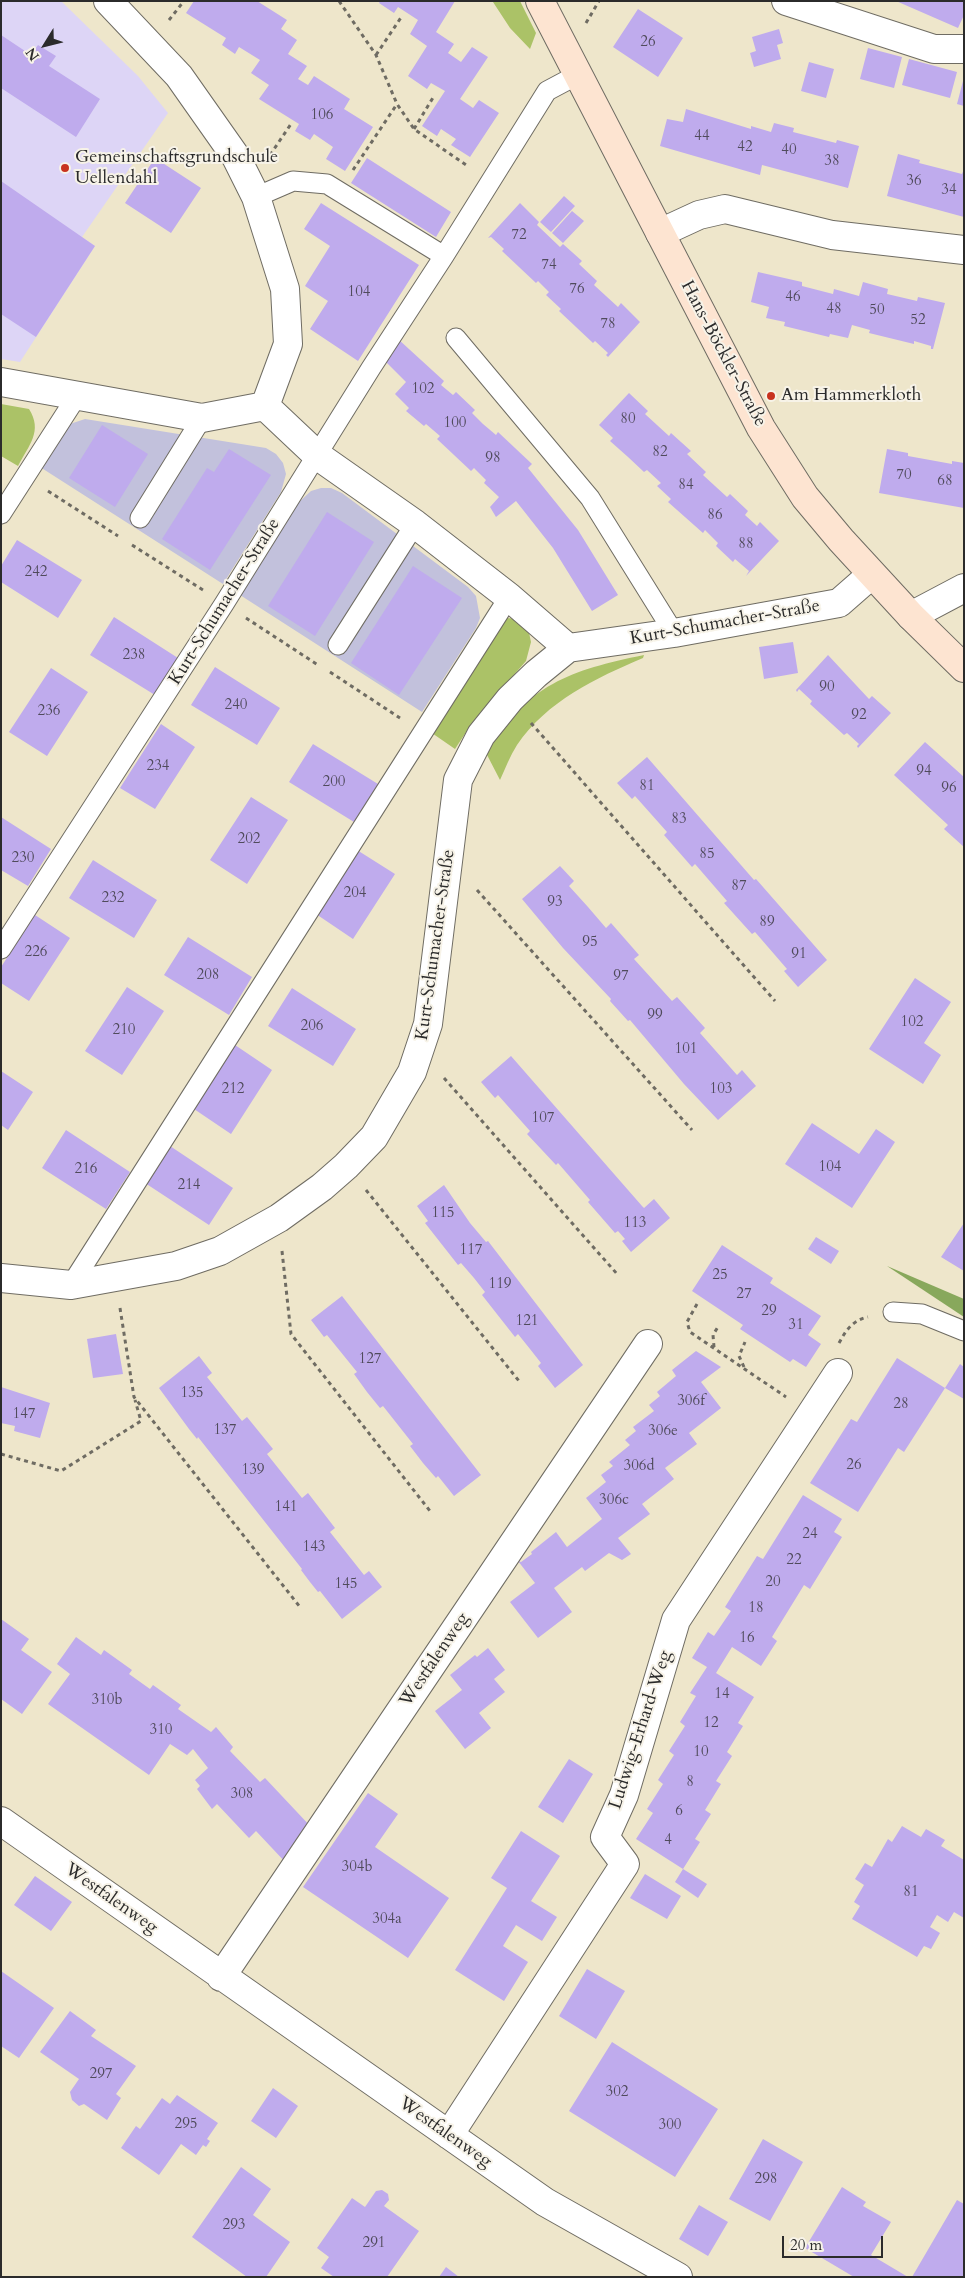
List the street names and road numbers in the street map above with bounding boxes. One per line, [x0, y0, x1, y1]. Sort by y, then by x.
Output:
street label: Hans-Böckler-Straße [675, 277, 771, 431]
street label: Kurt-Schumacher-Straße [165, 515, 285, 689]
street label: Kurt-Schumacher-Straße [628, 596, 822, 650]
street label: Kurt-Schumacher-Straße [412, 848, 460, 1042]
street label: Westfalenweg [396, 1609, 474, 1711]
street label: Ludwig-Erhard-Weg [605, 1648, 677, 1812]
street label: Westfalenweg [60, 1859, 162, 1939]
street label: Westfalenweg [394, 2093, 496, 2173]

